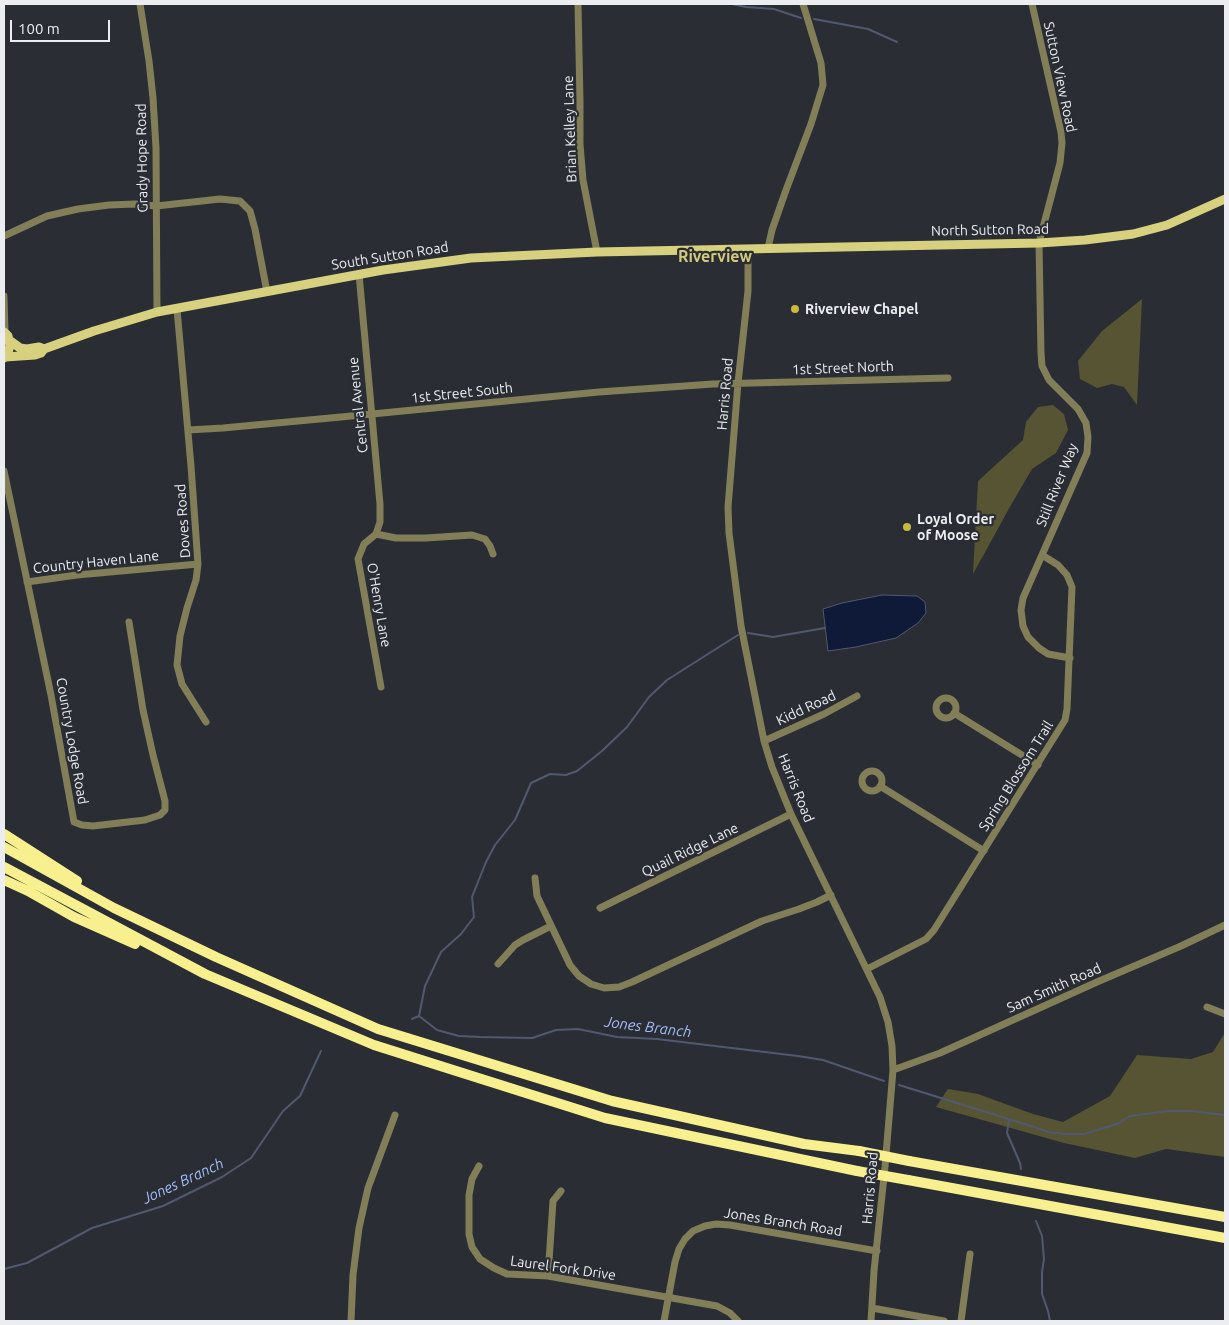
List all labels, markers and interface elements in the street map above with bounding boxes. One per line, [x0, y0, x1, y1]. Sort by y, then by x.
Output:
scale bar [12, 10, 112, 42]
text: 100 m [18, 20, 60, 37]
street label: Sutton View Road [1040, 20, 1080, 134]
street label: Brian Kelley Lane [560, 75, 580, 183]
street label: Grady Hope Road [133, 103, 151, 213]
street label: North Sutton Road [931, 221, 1049, 239]
street label: South Sutton Road [330, 238, 450, 274]
district label: Riverview [678, 247, 752, 267]
place label: Riverview Chapel [805, 301, 919, 317]
marker: Riverview Chapel [789, 303, 801, 315]
street label: Central Avenue [345, 356, 371, 454]
street label: Harris Road [713, 357, 737, 431]
street label: 1st Street North [792, 358, 894, 378]
street label: 1st Street South [410, 379, 514, 407]
street label: Still River Way [1033, 441, 1081, 529]
street label: Doves Road [172, 483, 194, 559]
place label: Loyal Order of Moose [917, 511, 994, 544]
marker: Loyal Order of Moose [901, 521, 913, 533]
street label: Country Haven Lane [32, 547, 160, 577]
street label: O'Henry Lane [363, 562, 395, 648]
street label: Country Lodge Road [53, 676, 91, 806]
street label: Kidd Road [773, 687, 839, 729]
street label: Spring Blossom Trail [975, 718, 1057, 834]
street label: Harris Road [775, 751, 817, 825]
street label: Quail Ridge Lane [639, 819, 741, 881]
street label: Sam Smith Road [1004, 960, 1104, 1016]
water label: Jones Branch [603, 1013, 693, 1041]
street label: Harris Road [858, 1151, 882, 1225]
water label: Jones Branch [140, 1154, 226, 1208]
street label: Jones Branch Road [723, 1204, 843, 1240]
street label: Laurel Fork Drive [509, 1252, 617, 1284]

